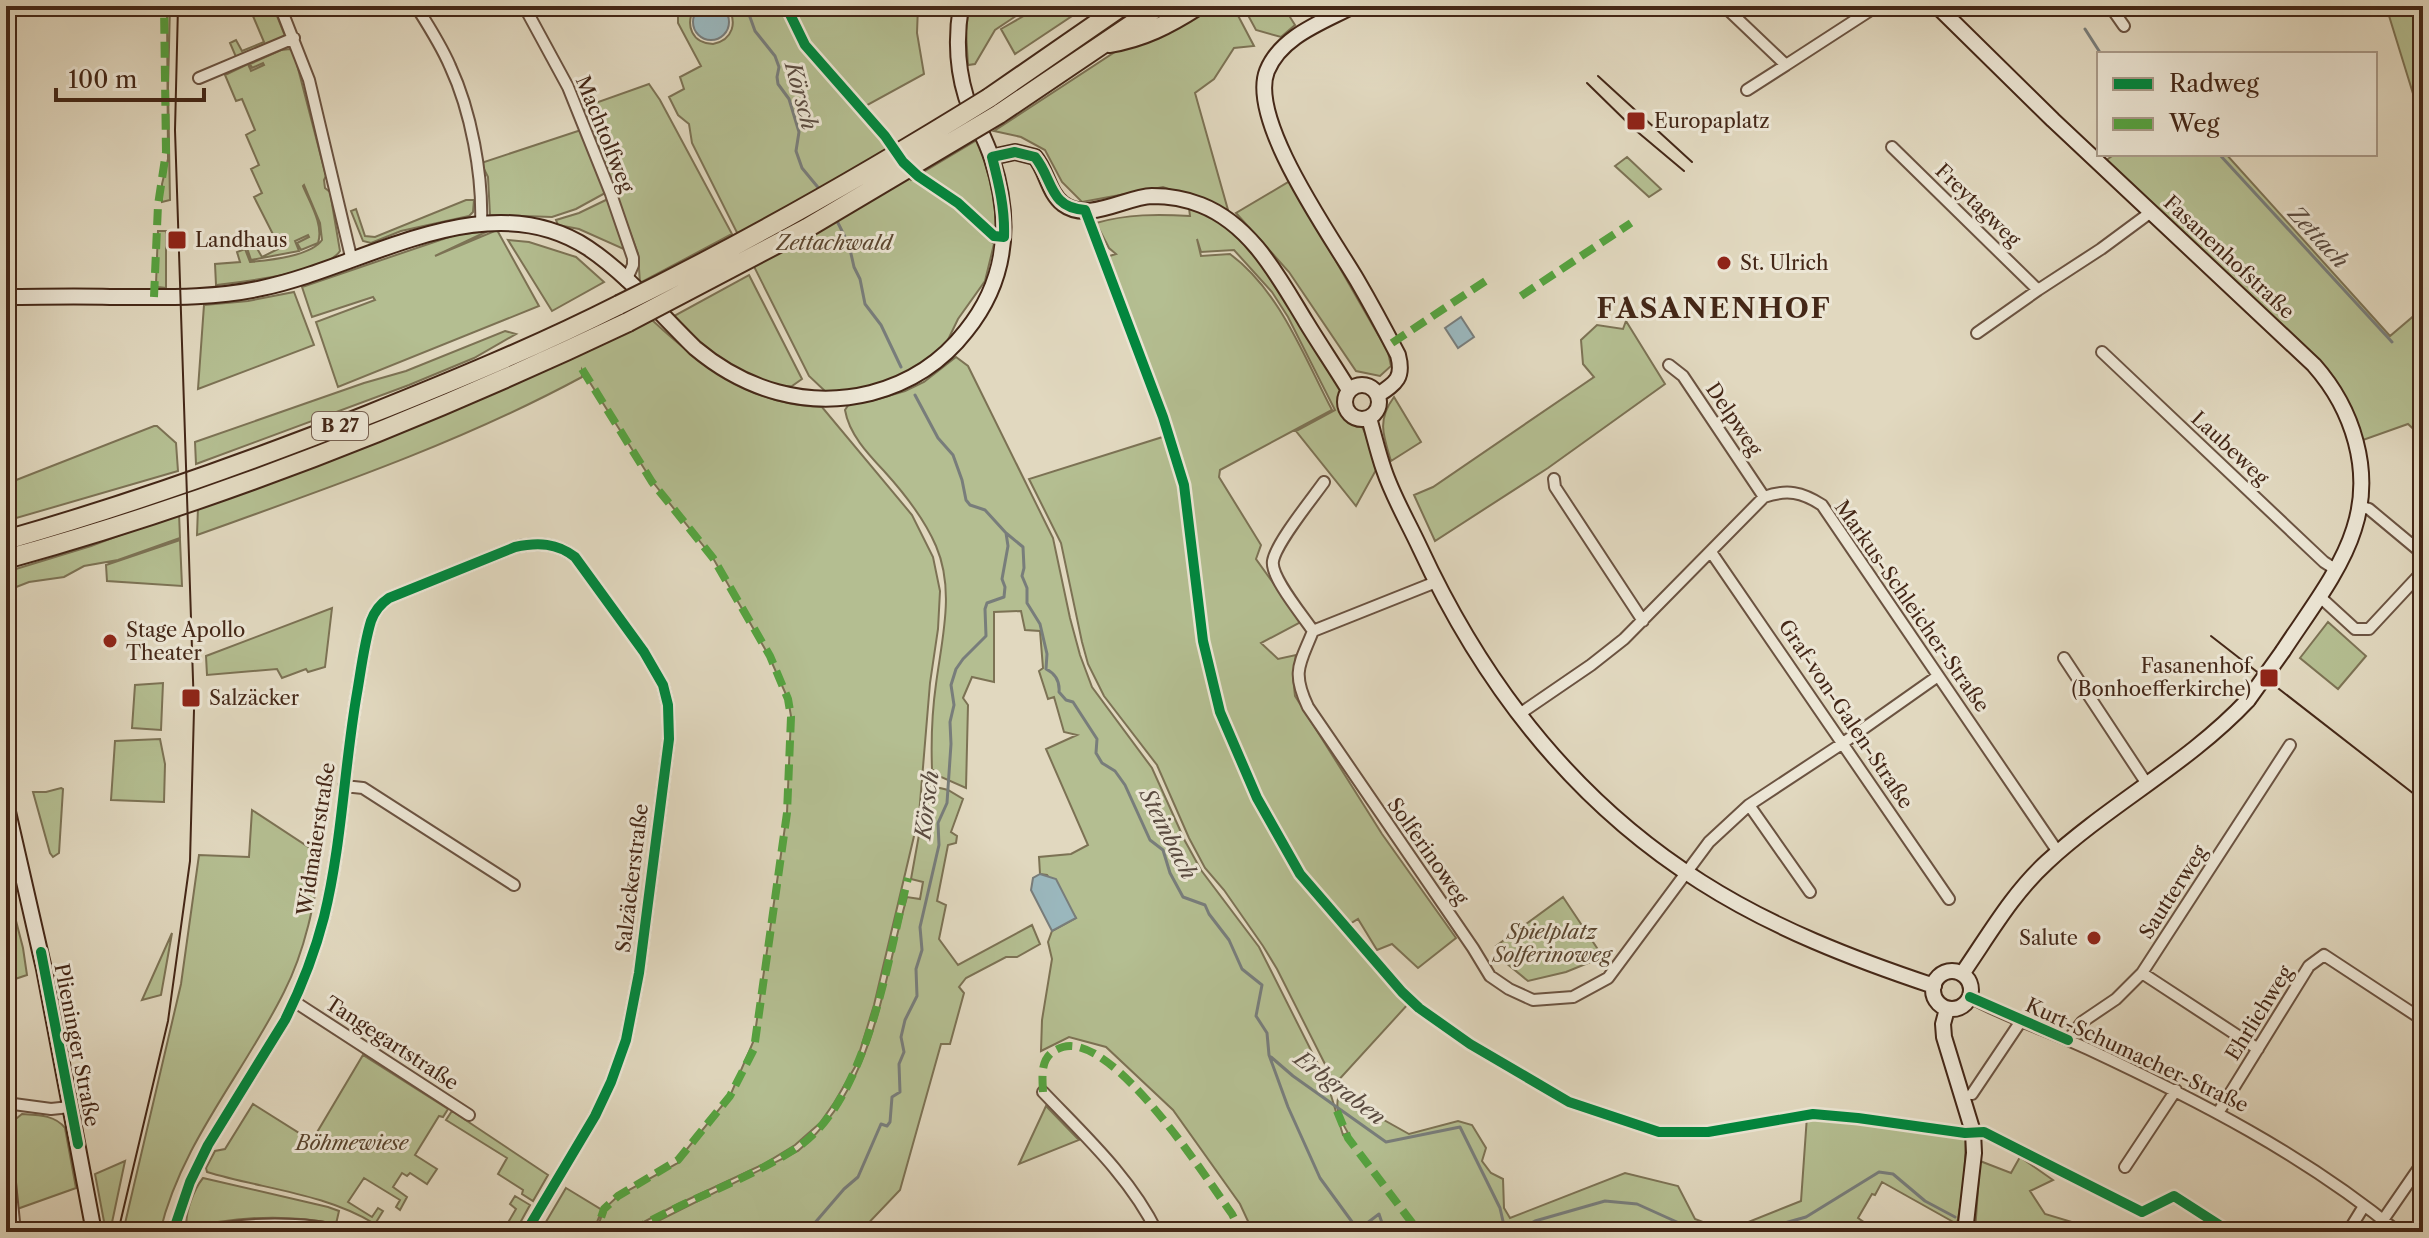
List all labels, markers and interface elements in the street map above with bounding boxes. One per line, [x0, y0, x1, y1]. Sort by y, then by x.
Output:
scale bar [56, 52, 204, 102]
legend [2097, 52, 2377, 156]
water label: Körsch [778, 57, 823, 133]
text: 100 m [68, 65, 137, 94]
text: Radweg [2169, 69, 2259, 98]
street label: Machtolfweg [571, 72, 639, 196]
place label: Europaplatz [1654, 109, 1770, 133]
text: Weg [2168, 109, 2220, 138]
marker: Europaplatz [1625, 110, 1647, 132]
street label: Freytagweg [1930, 159, 2026, 252]
street label: Fasanenhofstraße [2159, 190, 2299, 324]
water label: Zettach [2281, 199, 2354, 274]
place label: Landhaus [195, 228, 287, 252]
marker: Landhaus [166, 229, 188, 251]
park label: Zettachwald [775, 231, 894, 255]
place label: St. Ulrich [1740, 251, 1829, 275]
marker: St. Ulrich [1715, 254, 1733, 272]
district label: FASANENHOF [1597, 291, 1831, 325]
street label: Delpweg [1701, 378, 1767, 460]
street label: Laubeweg [2186, 406, 2274, 490]
road number: B 27 [312, 412, 368, 440]
street label: Markus-Schleicher-Straße [1830, 495, 1994, 717]
street label: Graf-von-Galen-Straße [1774, 615, 1918, 813]
place label: Stage Apollo Theater [126, 618, 245, 665]
marker: Stage Apollo Theater [101, 632, 119, 650]
place label: Fasanenhof (Bonhoefferkirche) [2071, 654, 2254, 701]
marker: Fasanenhof (Bonhoefferkirche) [2258, 667, 2280, 689]
place label: Salzäcker [209, 686, 300, 710]
marker: Salzäcker [180, 687, 202, 709]
street label: Widmaierstraße [292, 761, 340, 918]
water label: Körsch [909, 769, 945, 843]
water label: Steinbach [1133, 782, 1202, 884]
street label: Solferinoweg [1382, 793, 1474, 909]
street label: Salzäckerstraße [611, 802, 653, 954]
street label: Sautterweg [2134, 841, 2212, 943]
park label: Spielplatz Solferinoweg [1492, 920, 1613, 967]
place label: Salute [2019, 926, 2078, 950]
marker: Salute [2085, 929, 2103, 947]
street label: Plieninger Straße [49, 961, 105, 1129]
street label: Ehrlichweg [2220, 961, 2298, 1065]
street label: Tangegartstraße [321, 991, 463, 1095]
street label: Kurt-Schumacher-Straße [2022, 993, 2252, 1117]
water label: Erbgraben [1288, 1044, 1391, 1131]
park label: Böhmewiese [294, 1131, 410, 1155]

